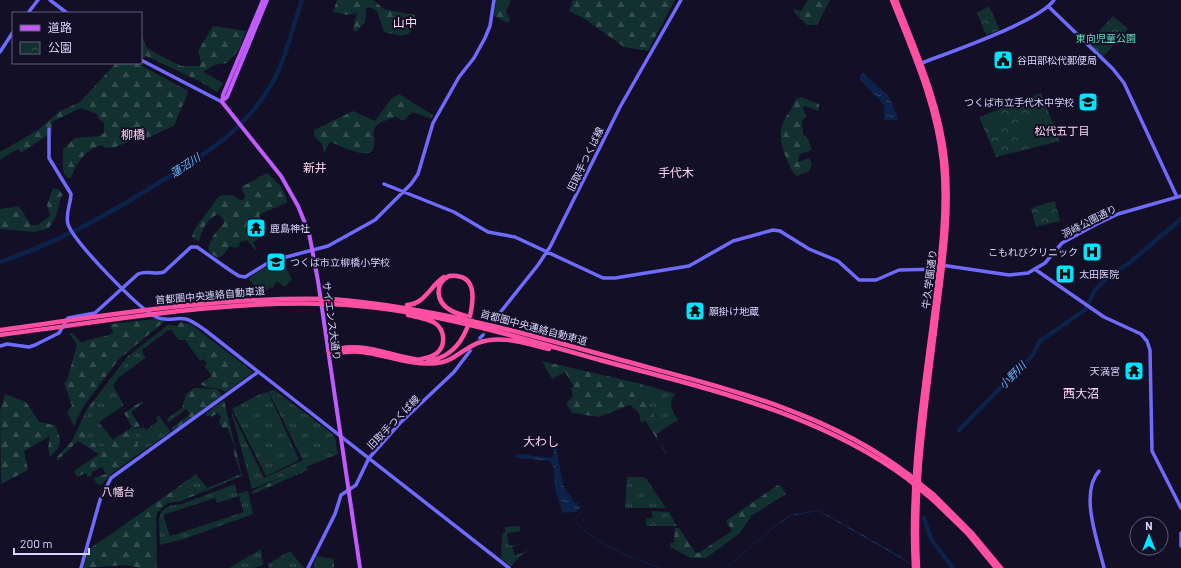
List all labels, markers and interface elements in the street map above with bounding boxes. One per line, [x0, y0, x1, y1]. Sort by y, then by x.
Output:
legend [12, 12, 142, 64]
district label: 山中 [393, 15, 417, 29]
text: 道路 [48, 20, 72, 34]
park label: 東向児童公園 [1076, 32, 1136, 44]
text: 公園 [48, 40, 72, 54]
public building icon: 谷田部松代郵便局 [992, 49, 1014, 71]
place label: 谷田部松代郵便局 [1017, 54, 1097, 66]
school or university icon: つくば市立手代木中学校 [1077, 91, 1099, 113]
place label: つくば市立手代木中学校 [964, 96, 1074, 108]
district label: 松代五丁目 [1035, 124, 1090, 137]
street label: 旧取手つくば線 [564, 125, 606, 193]
district label: 柳橋 [121, 127, 145, 141]
water label: 蓮沼川 [168, 150, 203, 179]
district label: 新井 [303, 160, 327, 174]
district label: 手代木 [658, 165, 694, 179]
street label: 洞峰公園通り [1060, 202, 1118, 240]
temple icon: 鹿島神社 [245, 217, 267, 239]
place label: 鹿島神社 [270, 222, 310, 234]
hospital icon: こもれびクリニック [1081, 241, 1103, 263]
place label: こもれびクリニック [988, 246, 1078, 258]
street label: 牛久学園通り [919, 248, 939, 310]
school or university icon: つくば市立柳橋小学校 [265, 251, 287, 273]
place label: つくば市立柳橋小学校 [290, 256, 390, 268]
hospital icon: 太田医院 [1054, 263, 1076, 285]
place label: 太田医院 [1079, 268, 1119, 280]
street label: サイエンス大通り [321, 281, 343, 361]
street label: 首都圏中央連絡自動車道 [155, 284, 265, 306]
temple icon: 願掛け地蔵 [684, 300, 706, 322]
place label: 願掛け地蔵 [709, 305, 759, 317]
street label: 首都圏中央連絡自動車道 [479, 307, 589, 347]
water label: 小野川 [996, 358, 1029, 391]
temple icon: 天満宮 [1123, 360, 1145, 382]
place label: 天満宮 [1090, 365, 1120, 377]
district label: 西大沼 [1063, 386, 1099, 400]
street label: 旧取手つくば線 [364, 393, 422, 451]
district label: 大わし [523, 434, 559, 448]
district label: 八幡台 [102, 485, 135, 498]
north arrow [1129, 516, 1169, 556]
text: N [1145, 519, 1153, 532]
scale bar [14, 530, 89, 556]
text: 200 m [20, 536, 52, 550]

